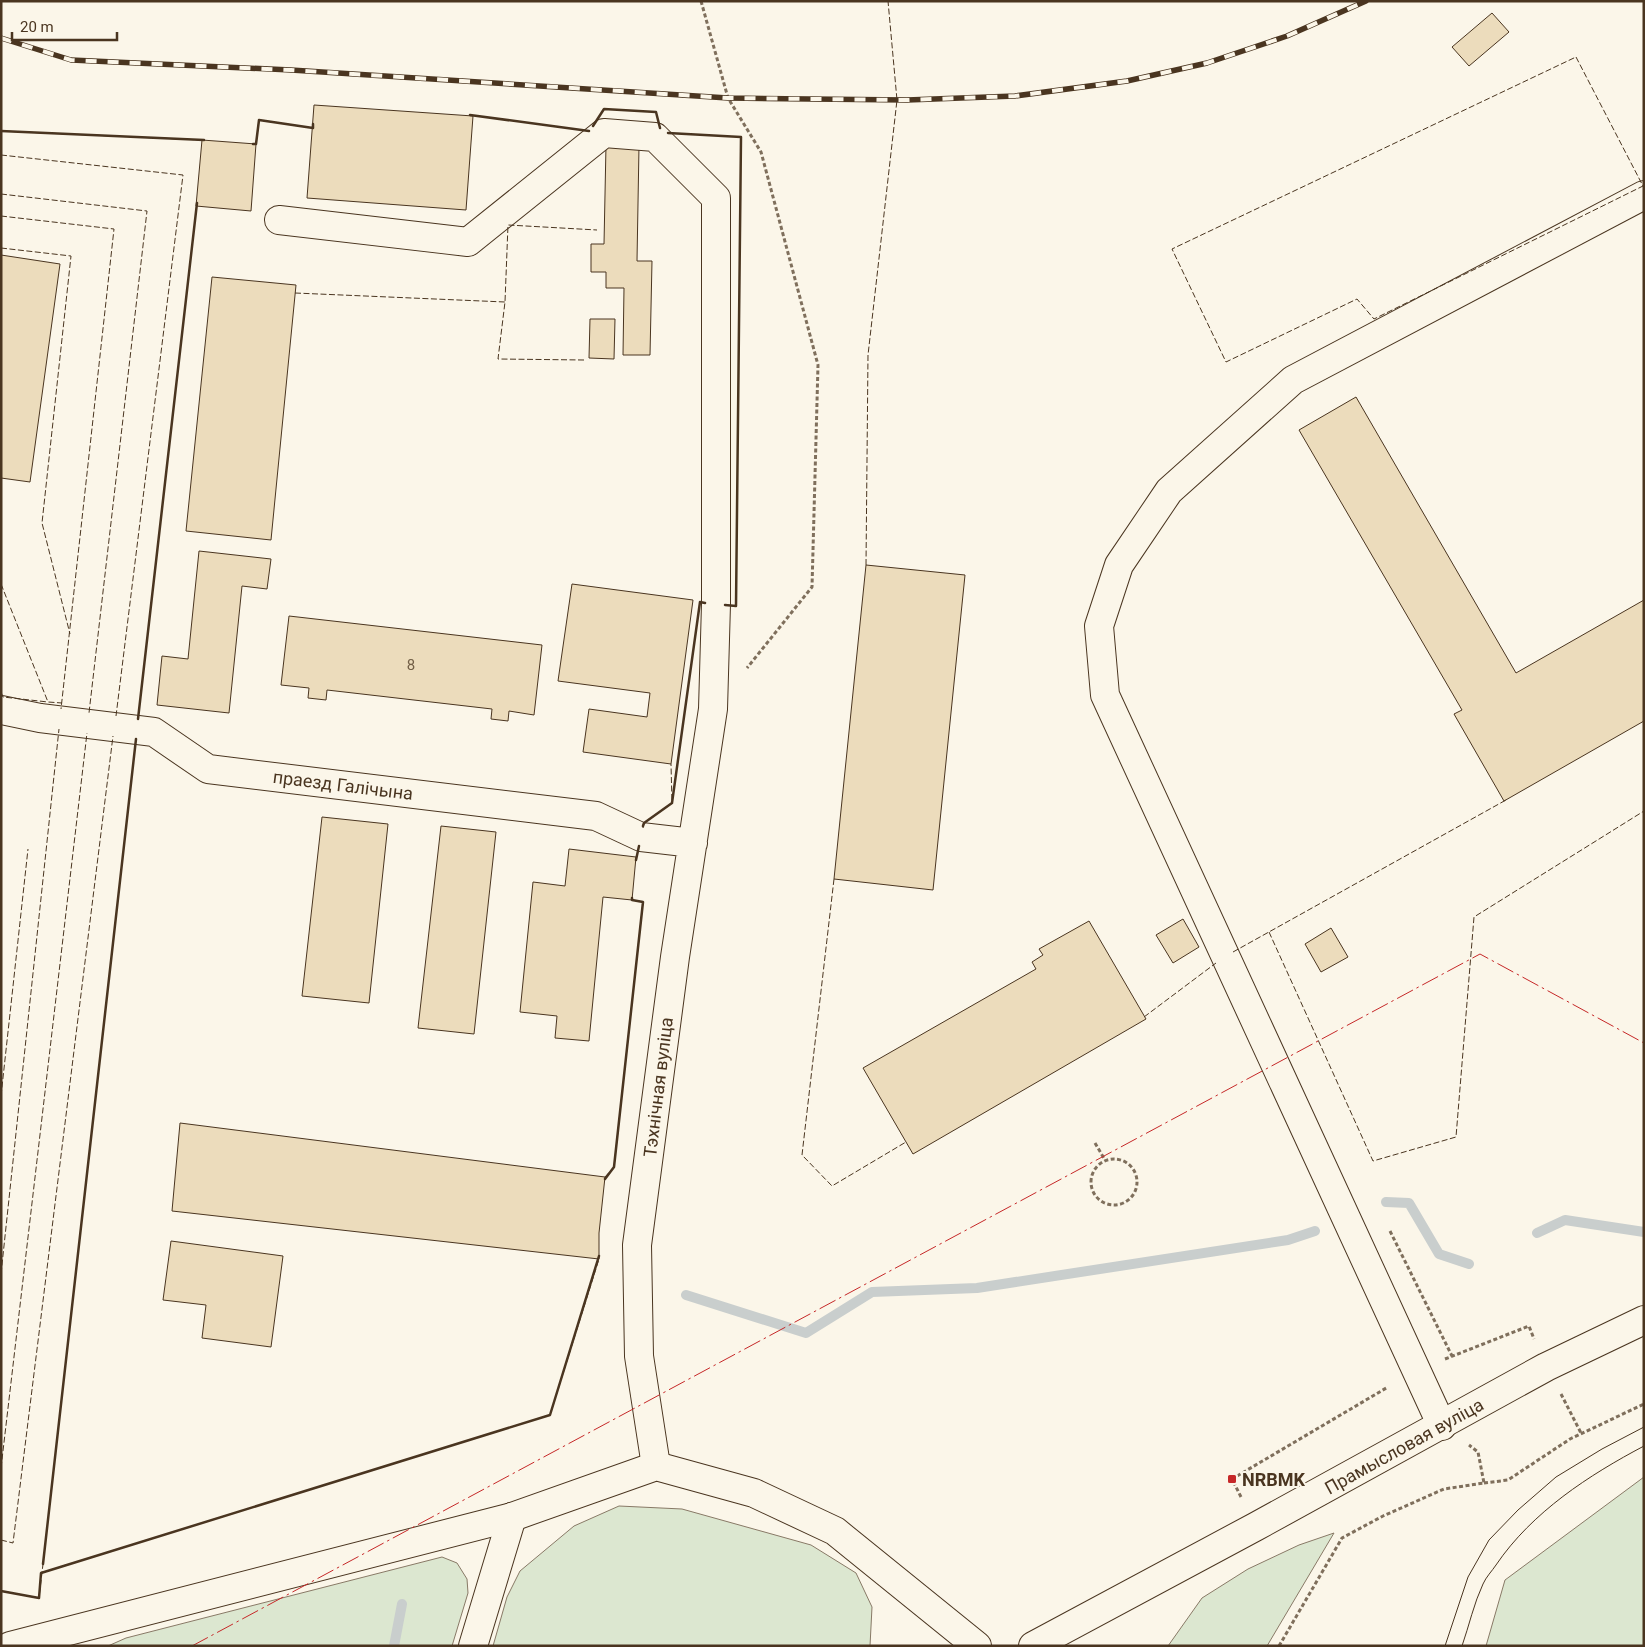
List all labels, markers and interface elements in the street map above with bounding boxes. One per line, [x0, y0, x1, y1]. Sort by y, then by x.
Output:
scale bar [12, 10, 118, 42]
text: 20 m [20, 18, 54, 36]
house number: 8 [407, 656, 415, 674]
street label: праезд Галічына [272, 766, 414, 804]
street label: Тэхнічная вуліца [639, 1016, 677, 1158]
street label: Прамысловая вуліца [1321, 1394, 1487, 1498]
place label: NRBMK [1242, 1469, 1305, 1490]
marker: NRBMK [1226, 1473, 1238, 1485]

